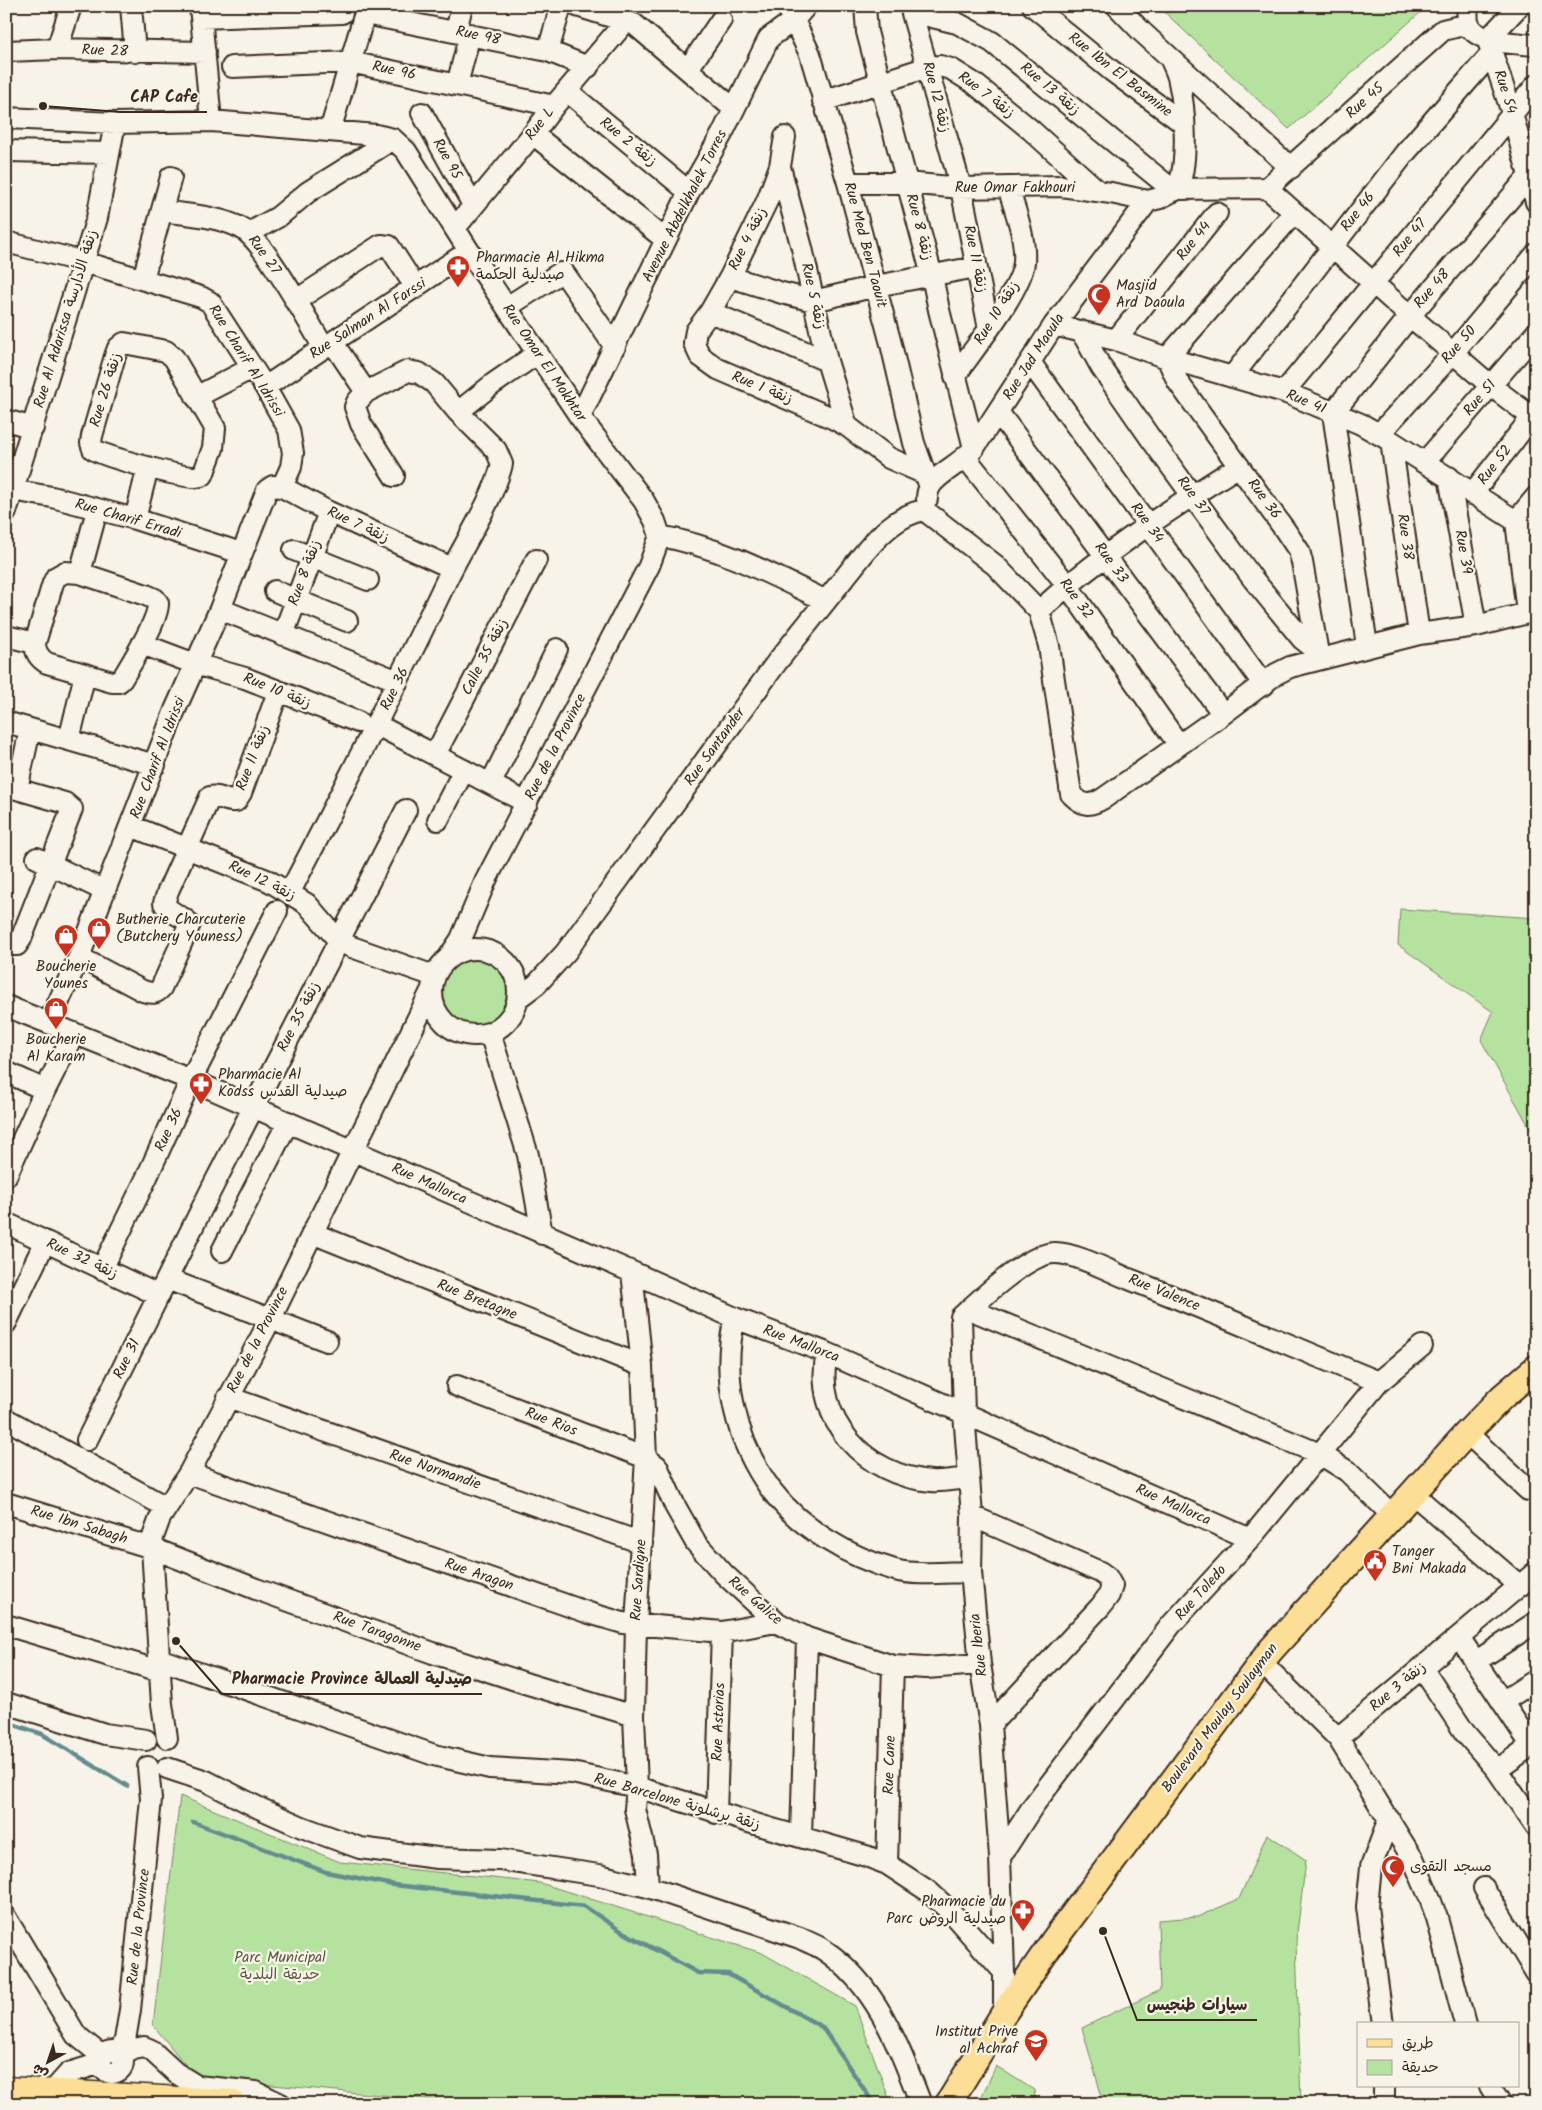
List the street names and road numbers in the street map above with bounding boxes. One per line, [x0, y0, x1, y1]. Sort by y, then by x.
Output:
street label: Rue 98 [453, 20, 503, 53]
street label: Rue Ibn El Basmine [1063, 26, 1178, 124]
street label: Rue 28 [81, 38, 130, 64]
street label: Rue 96 [370, 55, 418, 87]
street label: Rue 13 زنقة [1014, 56, 1086, 122]
street label: Rue 12 زنقة [915, 59, 957, 135]
street label: Rue 7 زنقة [952, 65, 1020, 125]
street label: Rue 54 [1487, 67, 1523, 117]
street label: Rue 45 [1340, 76, 1390, 125]
street label: Rue L [519, 102, 561, 146]
street label: Rue 2 زنقة [594, 111, 662, 173]
street label: Avenue Abdelkhalek Torres [636, 125, 734, 287]
street label: Rue 95 [426, 134, 469, 185]
street label: Rue Omar Fakhouri [955, 176, 1077, 200]
street label: Rue Med Ben Taouit [837, 179, 893, 311]
street label: Rue 46 [1335, 187, 1381, 237]
street label: Rue 8 زنقة [899, 191, 939, 263]
street label: Rue 4 زنقة [722, 203, 774, 275]
street label: Rue 47 [1387, 213, 1434, 263]
street label: Rue 44 [1171, 216, 1217, 266]
street label: Rue 11 زنقة [956, 223, 994, 295]
street label: Rue Al Adarissa زنقة الأدارسة [27, 227, 105, 411]
street label: Rue 27 [241, 230, 287, 281]
street label: Rue 5 زنقة [794, 260, 832, 332]
street label: Rue 48 [1408, 263, 1457, 314]
street label: Rue Salman Al Farssi [305, 271, 433, 366]
street label: Rue 10 زنقة [968, 276, 1026, 350]
street label: Rue Omar El Mokhtar [496, 299, 593, 428]
street label: Rue Charif Al Idrissi [202, 300, 291, 423]
street label: Rue Jad Maoula [997, 309, 1071, 405]
street label: Rue 50 [1435, 320, 1483, 370]
street label: Rue 26 زنقة [83, 350, 129, 430]
street label: Rue 1 زنقة [728, 365, 796, 411]
street label: Rue 51 [1457, 374, 1503, 422]
street label: Rue 41 [1282, 383, 1330, 421]
street label: Rue 52 [1472, 440, 1518, 490]
street label: Rue 37 [1170, 471, 1216, 522]
street label: Rue 36 [1241, 473, 1287, 525]
street label: Rue Charif Erradi [72, 492, 185, 546]
street label: Rue 34 [1124, 498, 1170, 548]
street label: Rue 7 زنقة [323, 500, 393, 550]
street label: Rue 38 [1390, 512, 1420, 563]
street label: Rue 39 [1447, 528, 1479, 577]
street label: Rue 8 زنقة [282, 537, 328, 609]
street label: Rue 33 [1088, 537, 1134, 589]
street label: Rue 32 [1053, 573, 1099, 625]
street label: Calle 35 زنقة [455, 614, 515, 700]
street label: Rue 36 [374, 663, 416, 715]
street label: Rue 10 زنقة [239, 666, 315, 716]
street label: Rue de la Province [519, 689, 593, 805]
street label: Rue Charif Al Idrissi [124, 692, 193, 822]
street label: Rue Santander [678, 702, 752, 791]
street label: Rue 11 زنقة [229, 722, 277, 794]
street label: Rue 12 زنقة [224, 854, 300, 908]
street label: Rue 35 زنقة [271, 978, 327, 1056]
street label: Rue 36 [148, 1104, 190, 1156]
street label: Rue Mallorca [387, 1157, 471, 1211]
street label: Rue 32 زنقة [42, 1232, 122, 1286]
street label: Rue Valence [1124, 1268, 1204, 1318]
street label: Rue Bretagne [433, 1273, 521, 1327]
street label: Rue de la Province [221, 1282, 295, 1398]
street label: Rue Mallorca [759, 1318, 843, 1370]
street label: Rue 31 [107, 1335, 147, 1383]
street label: Rue Rios [521, 1401, 581, 1443]
street label: Rue Normandie [386, 1443, 484, 1497]
street label: Rue Mallorca [1131, 1478, 1215, 1532]
street label: Rue Ibn Sabagh [28, 1499, 130, 1551]
street label: Rue Sardigne [624, 1538, 654, 1622]
street label: Rue Aragon [441, 1552, 517, 1598]
street label: Rue Toledo [1169, 1559, 1233, 1626]
street label: Rue Galice [722, 1570, 788, 1632]
street label: Rue Taragonne [329, 1605, 425, 1659]
street label: Rue Iberia [963, 1612, 995, 1678]
street label: Boulevard Moulay Soulayman [1156, 1638, 1284, 1798]
street label: Rue 3 زنقة [1364, 1656, 1432, 1718]
street label: Rue Astorias [706, 1682, 732, 1762]
street label: Rue Cane [877, 1735, 903, 1795]
street label: Rue Barcelone زنقة برشلونة [591, 1767, 763, 1837]
street label: Rue de la Province [121, 1867, 157, 1986]

